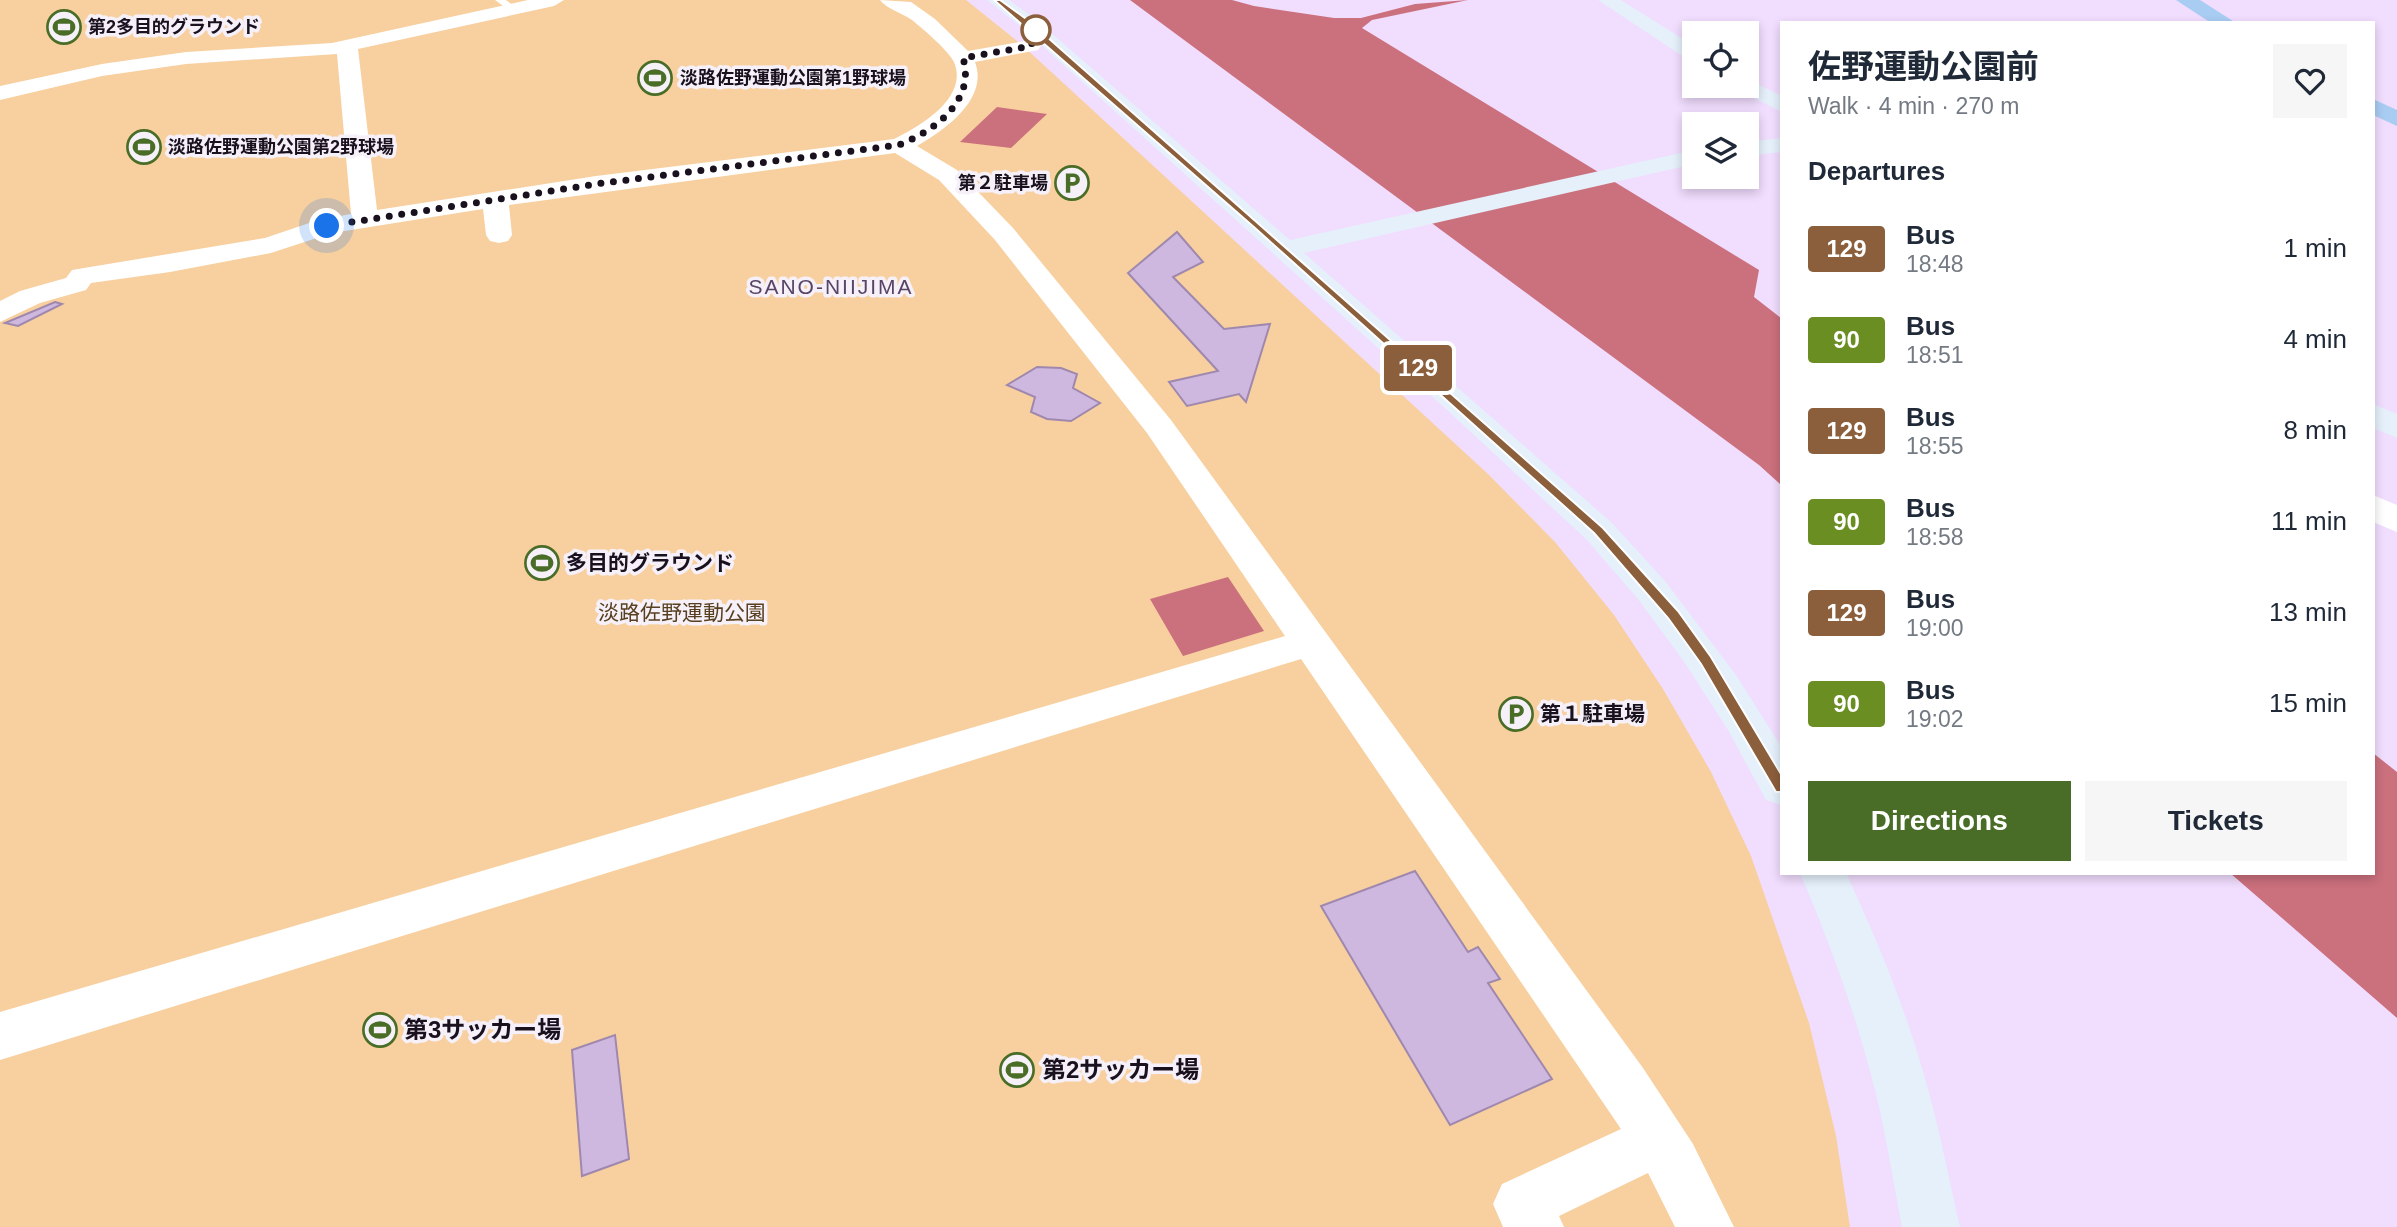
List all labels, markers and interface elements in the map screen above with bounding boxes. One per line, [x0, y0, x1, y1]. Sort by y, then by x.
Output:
sports icon: 第2多目的グラウンド [45, 8, 83, 46]
unlabelled marker [1021, 15, 1051, 45]
place label: 第2多目的グラウンド [88, 17, 260, 37]
map controls [1682, 21, 1759, 189]
button: locate [1682, 21, 1759, 98]
button: heart [2273, 44, 2347, 118]
text: 佐野運動公園前 [1808, 48, 2039, 85]
sports icon: 淡路佐野運動公園第1野球場 [636, 59, 674, 97]
place label: 淡路佐野運動公園第1野球場 [680, 68, 906, 88]
text: Walk · 4 min · 270 m [1808, 93, 2019, 119]
button: layers [1682, 112, 1759, 189]
sports icon: 淡路佐野運動公園第2野球場 [125, 128, 163, 166]
place label: 淡路佐野運動公園第2野球場 [168, 137, 394, 157]
text: Departures [1808, 156, 1945, 186]
parking icon: 第２駐車場 [1053, 164, 1091, 202]
place label: 第２駐車場 [958, 173, 1048, 193]
your location [309, 208, 344, 243]
text: Bus [1906, 220, 1955, 250]
text: 1 min [2283, 233, 2347, 263]
text: 129 [1826, 235, 1867, 262]
text: 18:48 [1906, 251, 1964, 277]
district label: SANO-NIIJIMA [748, 275, 914, 298]
text: Bus [1906, 311, 1955, 341]
text: 4 min [2283, 324, 2347, 354]
text: 90 [1833, 326, 1860, 353]
text: 18:51 [1906, 342, 1964, 368]
line badge: 129 [1378, 345, 1458, 391]
text: 129 [1398, 354, 1438, 381]
text: Bus [1906, 402, 1955, 432]
text: 8 min [2283, 415, 2347, 445]
text: 129 [1826, 417, 1867, 444]
text: 18:55 [1906, 433, 1964, 459]
text: Bus [1906, 493, 1955, 523]
text: 11 min [2271, 506, 2347, 536]
text: 90 [1833, 508, 1860, 535]
text: 18:58 [1906, 524, 1964, 550]
sports icon: 多目的グラウンド [523, 544, 561, 582]
place label: 多目的グラウンド [566, 551, 734, 574]
text: Bus [1906, 584, 1955, 614]
text: 13 min [2269, 597, 2347, 627]
text: 129 [1826, 599, 1867, 626]
park label: 淡路佐野運動公園 [598, 601, 766, 624]
text: 19:00 [1906, 615, 1964, 641]
text: Bus [1906, 675, 1955, 705]
text: 15 min [2269, 688, 2347, 718]
text: 90 [1833, 690, 1860, 717]
parking icon: 第１駐車場 [1497, 695, 1535, 733]
place label: 第１駐車場 [1540, 702, 1645, 725]
text: 19:02 [1906, 706, 1964, 732]
button: Directions [1808, 781, 2071, 861]
button: Tickets [2085, 781, 2347, 861]
sports icon: 第3サッカー場 [361, 1011, 399, 1049]
place label: 第3サッカー場 [404, 1016, 561, 1043]
sports icon: 第2サッカー場 [998, 1051, 1036, 1089]
place label: 第2サッカー場 [1042, 1056, 1199, 1083]

